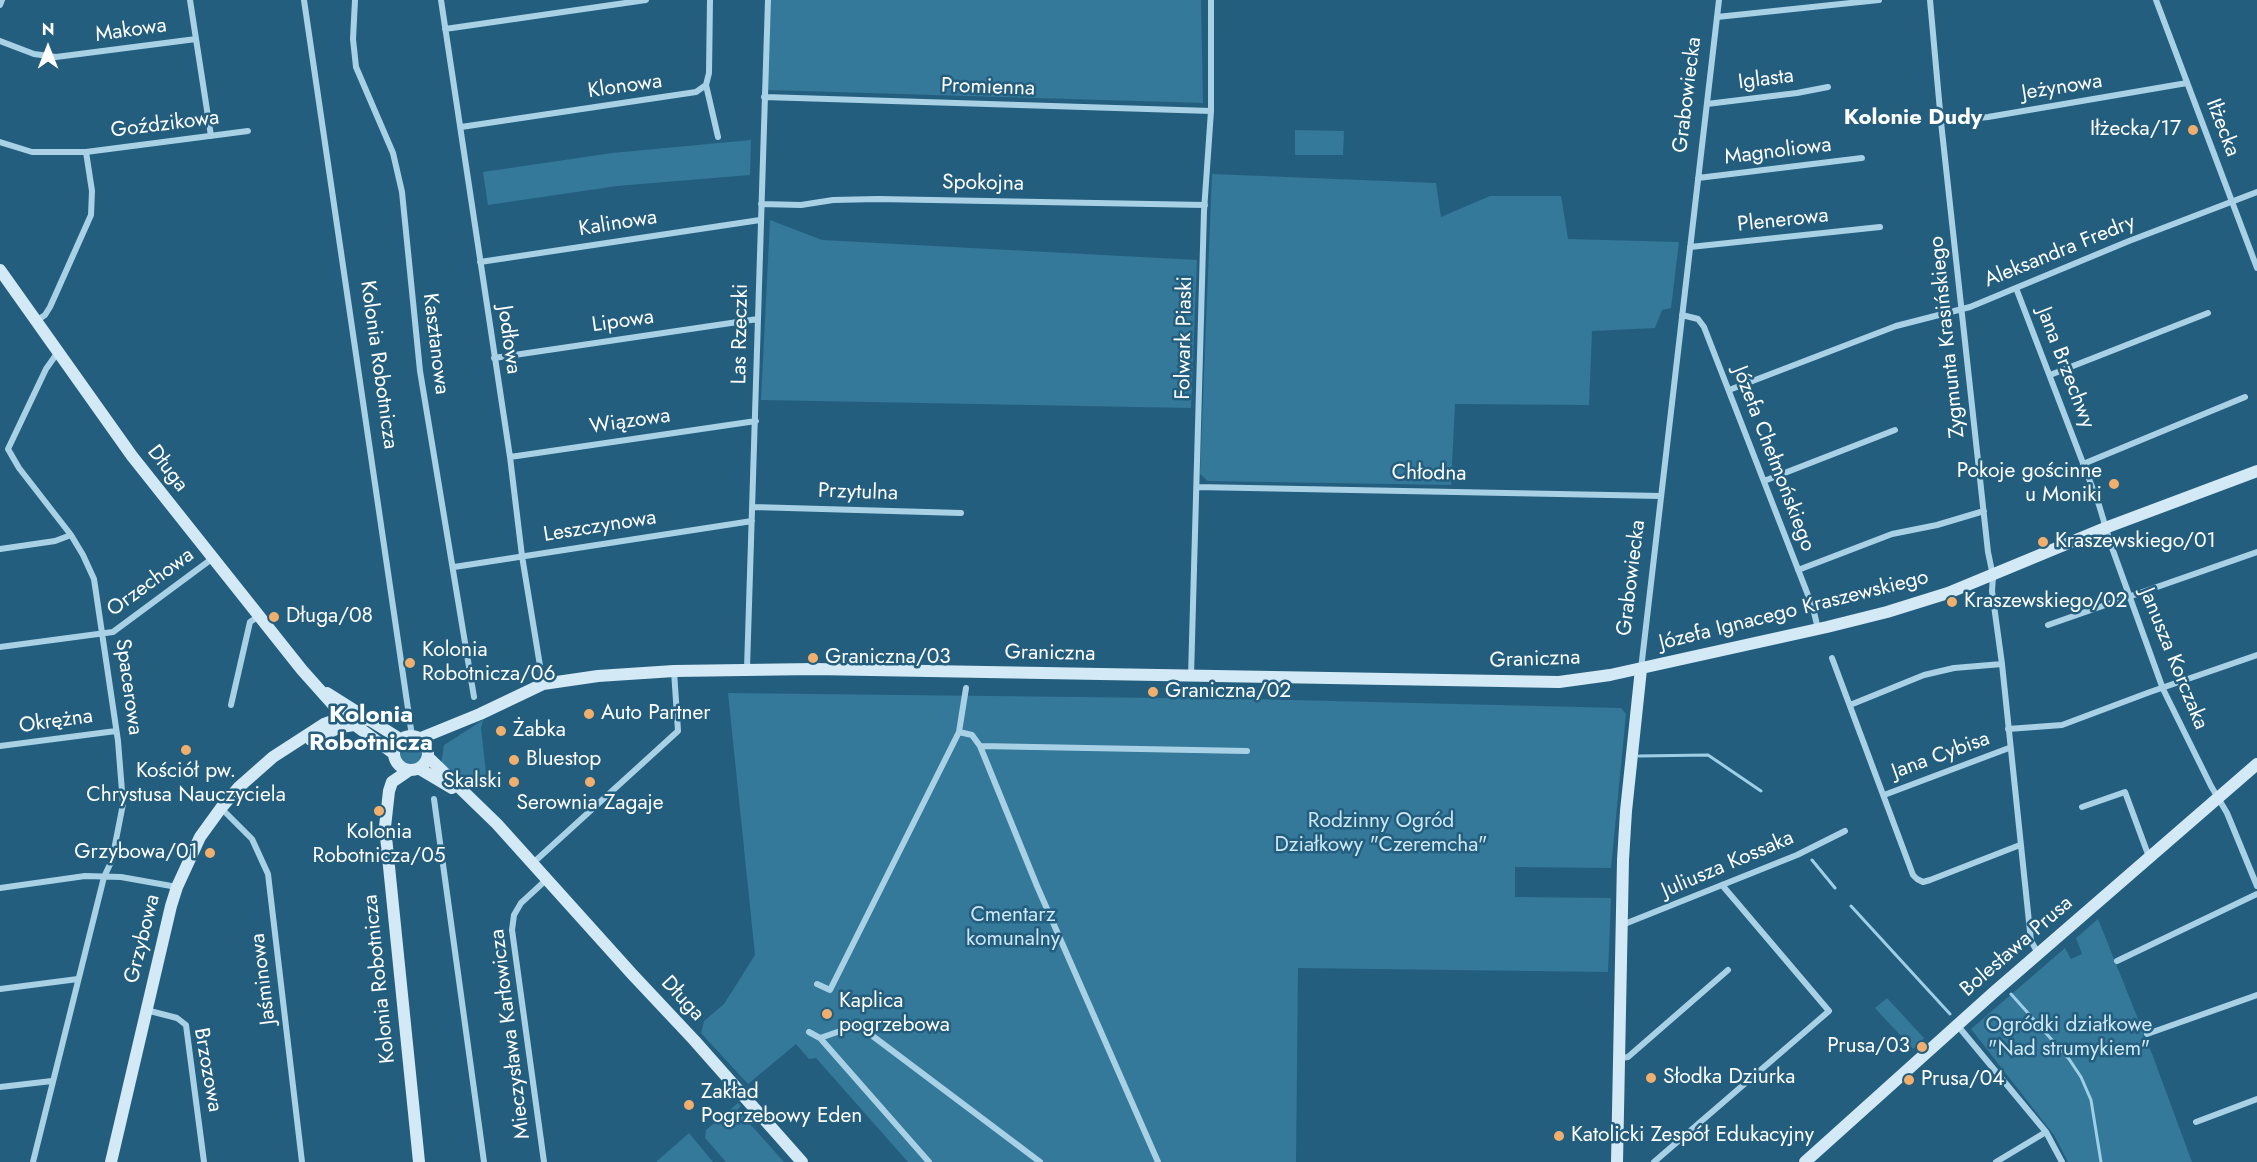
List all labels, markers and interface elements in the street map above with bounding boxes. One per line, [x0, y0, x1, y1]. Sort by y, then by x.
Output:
street label: Makowa [94, 14, 168, 48]
north arrow [18, 18, 78, 78]
text: N [42, 18, 54, 41]
street label: Grabowiecka [1668, 36, 1708, 154]
street label: Iglasta [1737, 64, 1795, 96]
street label: Klonowa [586, 69, 664, 105]
street label: Jeżynowa [2020, 69, 2104, 107]
street label: Promienna [940, 74, 1036, 102]
street label: Iłżecka [2200, 96, 2244, 160]
street label: Goździkowa [109, 106, 221, 144]
district label: Kolonie Dudy [1844, 106, 1982, 132]
place label: Iłżecka/17 [2090, 117, 2181, 143]
marker: Iłżecka/17 [2186, 123, 2200, 137]
street label: Magnoliowa [1723, 133, 1833, 171]
street label: Spokojna [942, 171, 1024, 197]
street label: Plenerowa [1736, 204, 1830, 238]
street label: Kalinowa [577, 205, 659, 243]
street label: Aleksandra Fredry [1981, 210, 2139, 294]
street label: Zygmunta Krasińskiego [1925, 235, 1971, 439]
street label: Folwark Piaski [1171, 276, 1199, 400]
street label: Kolonia Robotnicza [354, 279, 402, 451]
street label: Las Rzeczki [728, 283, 754, 385]
street label: Kasztanowa [416, 292, 454, 396]
street label: Jodłowa [491, 304, 525, 376]
street label: Jana Brzechwy [2030, 304, 2100, 432]
street label: Lipowa [590, 305, 656, 339]
street label: Józefa Chełmońskiego [1726, 363, 1820, 555]
street label: Wiązowa [588, 404, 672, 440]
street label: Długa [141, 441, 193, 497]
place label: Pokoje gościnne u Moniki [1957, 459, 2102, 509]
street label: Chłodna [1391, 461, 1467, 487]
marker: Pokoje gościnne u Moniki [2107, 477, 2121, 491]
street label: Przytulna [818, 479, 898, 507]
street label: Leszczynowa [542, 506, 658, 548]
street label: Grabowiecka [1612, 519, 1652, 637]
place label: Kraszewskiego/01 [2055, 529, 2216, 555]
marker: Kraszewskiego/01 [2036, 535, 2050, 549]
street label: Orzechowa [103, 543, 199, 623]
street label: Józefa Ignacego Kraszewskiego [1657, 565, 1931, 657]
street label: Janusza Korczaka [2133, 585, 2213, 733]
place label: Kraszewskiego/02 [1964, 589, 2127, 615]
marker: Kraszewskiego/02 [1945, 595, 1959, 609]
place label: Długa/08 [286, 604, 373, 630]
marker: Długa/08 [267, 610, 281, 624]
street label: Spacerowa [109, 637, 147, 737]
place label: Kolonia Robotnicza/06 [422, 638, 555, 688]
street label: Graniczna [1004, 641, 1096, 667]
place label: Graniczna/03 [825, 645, 951, 671]
street label: Graniczna [1489, 646, 1581, 674]
marker: Graniczna/03 [806, 651, 820, 665]
marker: Kolonia Robotnicza/06 [403, 656, 417, 670]
place label: Graniczna/02 [1165, 679, 1291, 705]
marker: Graniczna/02 [1146, 685, 1160, 699]
place label: Auto Partner [601, 701, 711, 727]
district label: Kolonia Robotnicza [309, 702, 433, 758]
street label: Okrężna [17, 704, 95, 740]
marker: Auto Partner [582, 707, 596, 721]
place label: Żabka [513, 718, 566, 744]
marker: Żabka [494, 724, 508, 738]
street label: Jana Cybisa [1889, 727, 1993, 785]
marker: Kościół pw. Chrystusa Nauczyciela [179, 743, 193, 757]
place label: Bluestop [526, 747, 601, 773]
marker: Bluestop [507, 753, 521, 767]
place label: Kościół pw. Chrystusa Nauczyciela [86, 759, 286, 809]
place label: Skalski [443, 769, 502, 795]
marker: Skalski [507, 775, 521, 789]
marker: Serownia Zagaje [583, 775, 597, 789]
place label: Serownia Zagaje [516, 791, 664, 817]
marker: Kolonia Robotnicza/05 [372, 804, 386, 818]
park label: Rodzinny Ogród Działkowy "Czeremcha" [1275, 809, 1487, 859]
place label: Kolonia Robotnicza/05 [312, 820, 446, 870]
street label: Juliusza Kossaka [1658, 826, 1798, 904]
place label: Grzybowa/01 [74, 840, 198, 866]
marker: Grzybowa/01 [203, 846, 217, 860]
street label: Bolesława Prusa [1956, 891, 2078, 1003]
street label: Grzybowa [120, 892, 166, 986]
street label: Kolonia Robotnicza [359, 893, 401, 1065]
park label: Cmentarz komunalny [966, 903, 1060, 953]
street label: Mieczysława Karłowicza [486, 928, 536, 1140]
street label: Jaśminowa [246, 932, 282, 1026]
street label: Długa [655, 971, 709, 1027]
place label: Kaplica pogrzebowa [839, 989, 950, 1039]
marker: Kaplica pogrzebowa [820, 1007, 834, 1021]
park label: Ogródki działkowe "Nad strumykiem" [1986, 1013, 2152, 1063]
street label: Brzozowa [187, 1026, 227, 1114]
place label: Prusa/03 [1827, 1034, 1910, 1060]
marker: Prusa/03 [1915, 1040, 1929, 1054]
place label: Słodka Dziurka [1663, 1065, 1795, 1091]
place label: Prusa/04 [1921, 1067, 2005, 1093]
marker: Słodka Dziurka [1644, 1071, 1658, 1085]
marker: Prusa/04 [1902, 1073, 1916, 1087]
place label: Zakład Pogrzebowy Eden [701, 1080, 862, 1130]
marker: Zakład Pogrzebowy Eden [682, 1098, 696, 1112]
place label: Katolicki Zespół Edukacyjny [1571, 1123, 1814, 1149]
marker: Katolicki Zespół Edukacyjny [1552, 1129, 1566, 1143]

